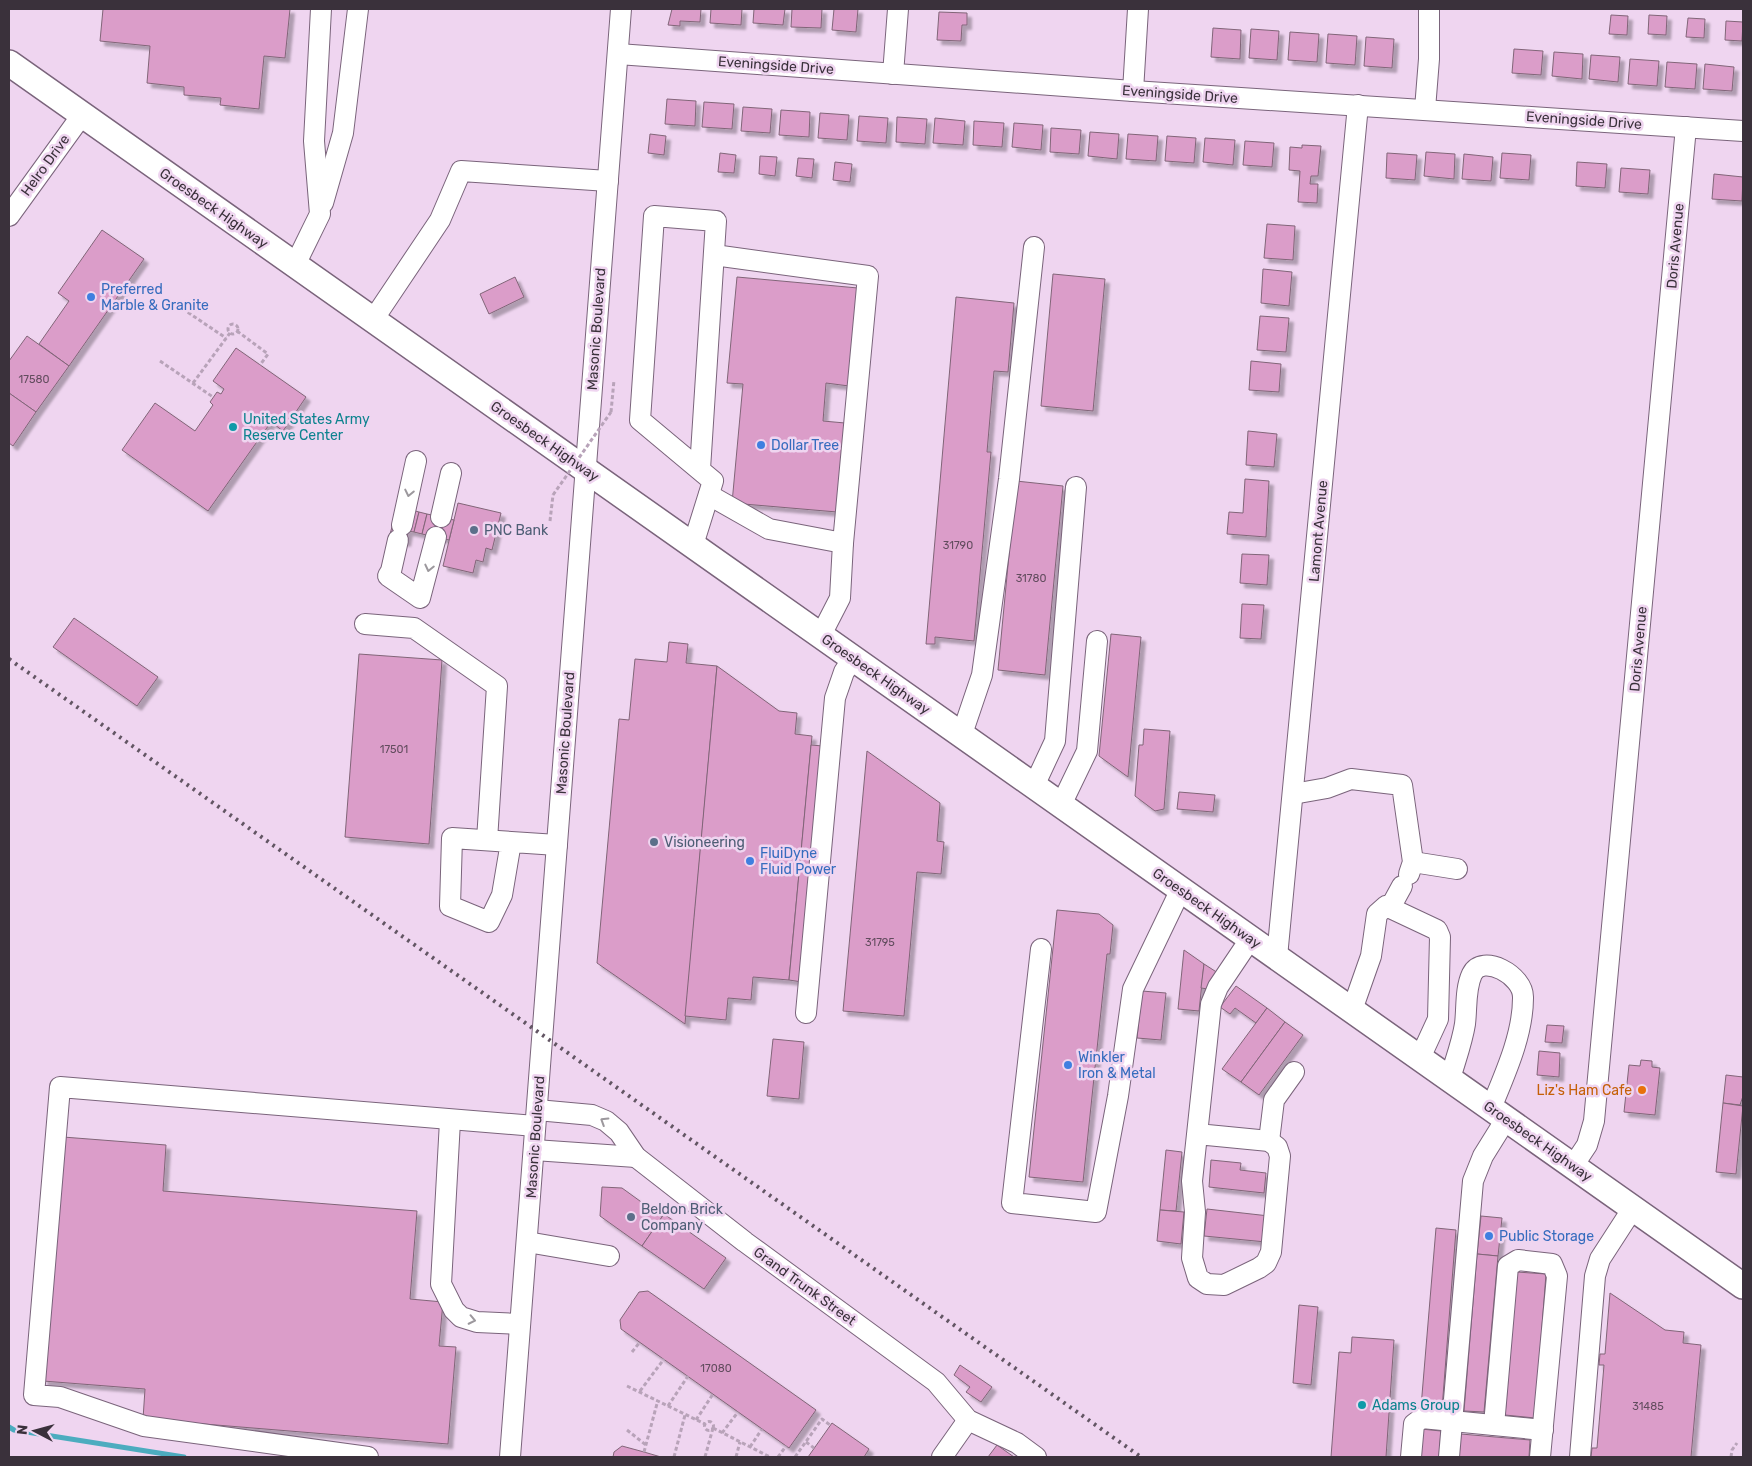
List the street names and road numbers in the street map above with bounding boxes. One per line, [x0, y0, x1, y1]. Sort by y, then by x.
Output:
street label: Eveningside Drive [717, 53, 835, 78]
street label: Eveningside Drive [1121, 82, 1239, 107]
street label: Eveningside Drive [1525, 108, 1643, 133]
street label: Helro Drive [17, 131, 73, 199]
street label: Groesbeck Highway [156, 165, 271, 252]
street label: Doris Avenue [1663, 202, 1688, 289]
street label: Masonic Boulevard [584, 267, 609, 391]
street label: Groesbeck Highway [487, 398, 602, 485]
street label: Lamont Avenue [1306, 479, 1331, 583]
street label: Doris Avenue [1626, 605, 1651, 692]
street label: Groesbeck Highway [818, 631, 933, 718]
street label: Masonic Boulevard [553, 671, 578, 795]
street label: Groesbeck Highway [1149, 865, 1264, 952]
street label: Masonic Boulevard [523, 1075, 548, 1199]
street label: Groesbeck Highway [1480, 1098, 1595, 1185]
street label: Grand Trunk Street [750, 1244, 860, 1330]

